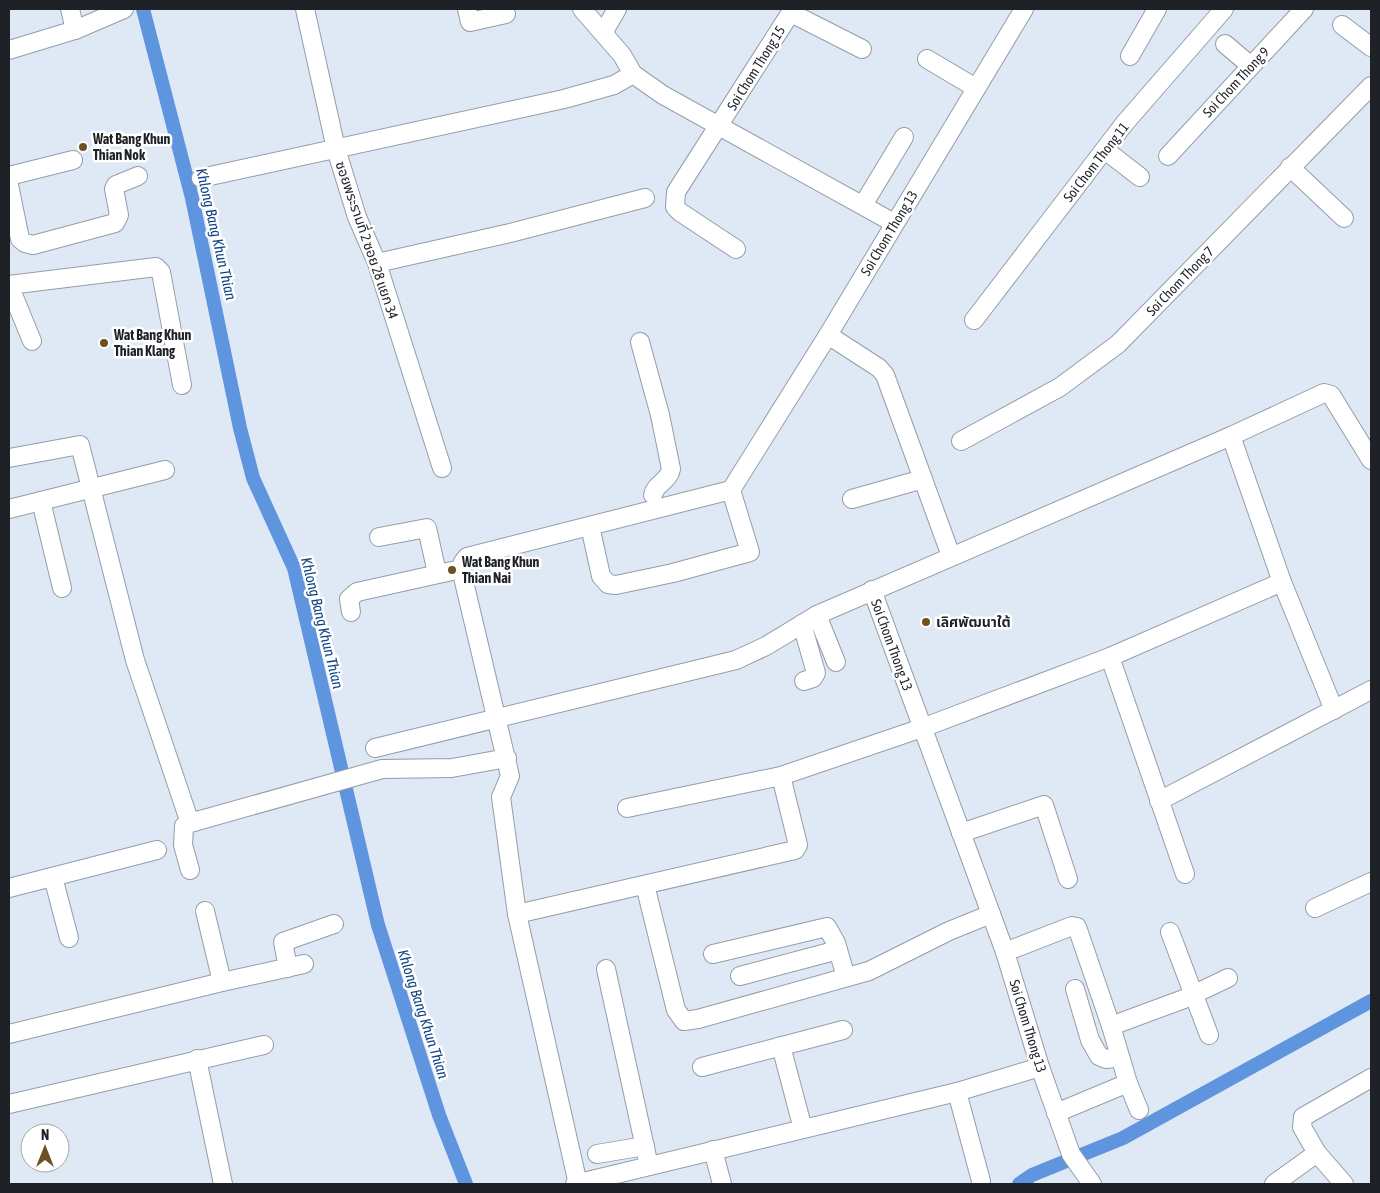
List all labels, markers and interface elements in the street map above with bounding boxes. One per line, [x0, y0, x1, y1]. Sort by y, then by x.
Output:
street label: Soi Chom Thong 15 [724, 23, 788, 113]
street label: Soi Chom Thong 9 [1200, 44, 1272, 120]
street label: Soi Chom Thong 11 [1060, 119, 1132, 205]
place label: Wat Bang Khun Thian Nok [92, 131, 170, 163]
marker: Wat Bang Khun Thian Nok [77, 141, 89, 153]
street label: ซอยพระรามที่ 2 ซอย 28 แยก 34 [332, 158, 404, 321]
water label: Khlong Bang Khun Thian [193, 166, 240, 301]
street label: Soi Chom Thong 13 [857, 188, 921, 278]
street label: Soi Chom Thong 7 [1143, 243, 1217, 319]
place label: Wat Bang Khun Thian Klang [113, 327, 191, 359]
marker: Wat Bang Khun Thian Klang [98, 337, 110, 349]
place label: Wat Bang Khun Thian Nai [461, 554, 539, 586]
water label: Khlong Bang Khun Thian [298, 555, 347, 690]
marker: Wat Bang Khun Thian Nai [446, 564, 458, 576]
street label: Soi Chom Thong 13 [868, 597, 916, 693]
place label: เลิศพัฒนาใต้ [936, 614, 1011, 630]
marker: เลิศพัฒนาใต้ [920, 616, 932, 628]
water label: Khlong Bang Khun Thian [395, 947, 452, 1081]
street label: Soi Chom Thong 13 [1006, 978, 1050, 1074]
north arrow [20, 1123, 70, 1173]
text: N [41, 1127, 49, 1143]

